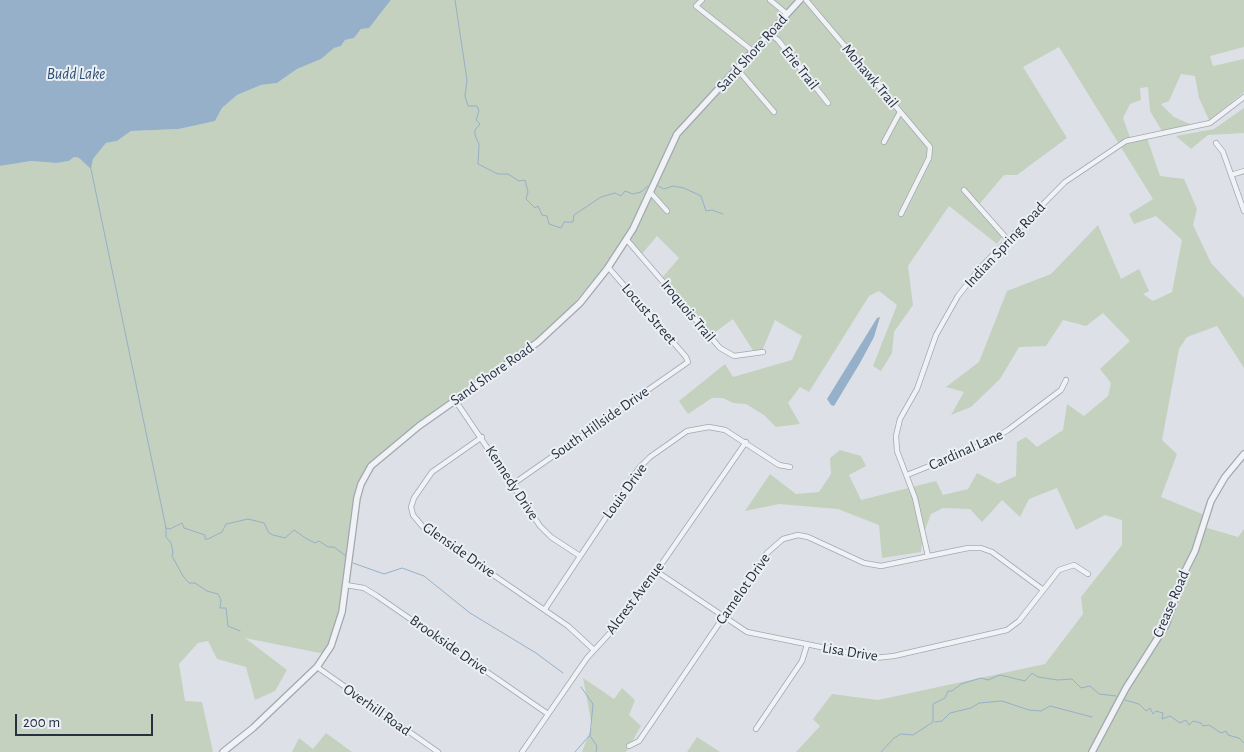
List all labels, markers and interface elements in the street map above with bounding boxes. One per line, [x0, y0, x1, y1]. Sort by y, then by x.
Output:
street label: Sand Shore Road [713, 11, 791, 95]
street label: Mohawk Trail [838, 40, 902, 112]
street label: Erie Trail [777, 43, 823, 93]
water label: Budd Lake [47, 64, 105, 84]
street label: Indian Spring Road [961, 198, 1049, 292]
street label: Iroquois Trail [657, 276, 719, 346]
street label: Locust Street [618, 280, 680, 348]
street label: Sand Shore Road [447, 339, 537, 409]
street label: South Hillside Drive [547, 382, 653, 464]
street label: Cardinal Lane [926, 426, 1006, 474]
street label: Kennedy Drive [481, 443, 543, 523]
street label: Louis Drive [599, 460, 651, 522]
street label: Glenside Drive [419, 518, 499, 582]
street label: Camelot Drive [712, 550, 774, 628]
street label: Alcrest Avenue [602, 558, 668, 638]
street label: Crease Road [1149, 568, 1193, 640]
street label: Brookside Drive [406, 611, 492, 679]
street label: Lisa Drive [821, 639, 879, 665]
street label: Overhill Road [340, 680, 414, 740]
scale bar [18, 704, 155, 736]
text: 200 m [23, 715, 60, 730]

